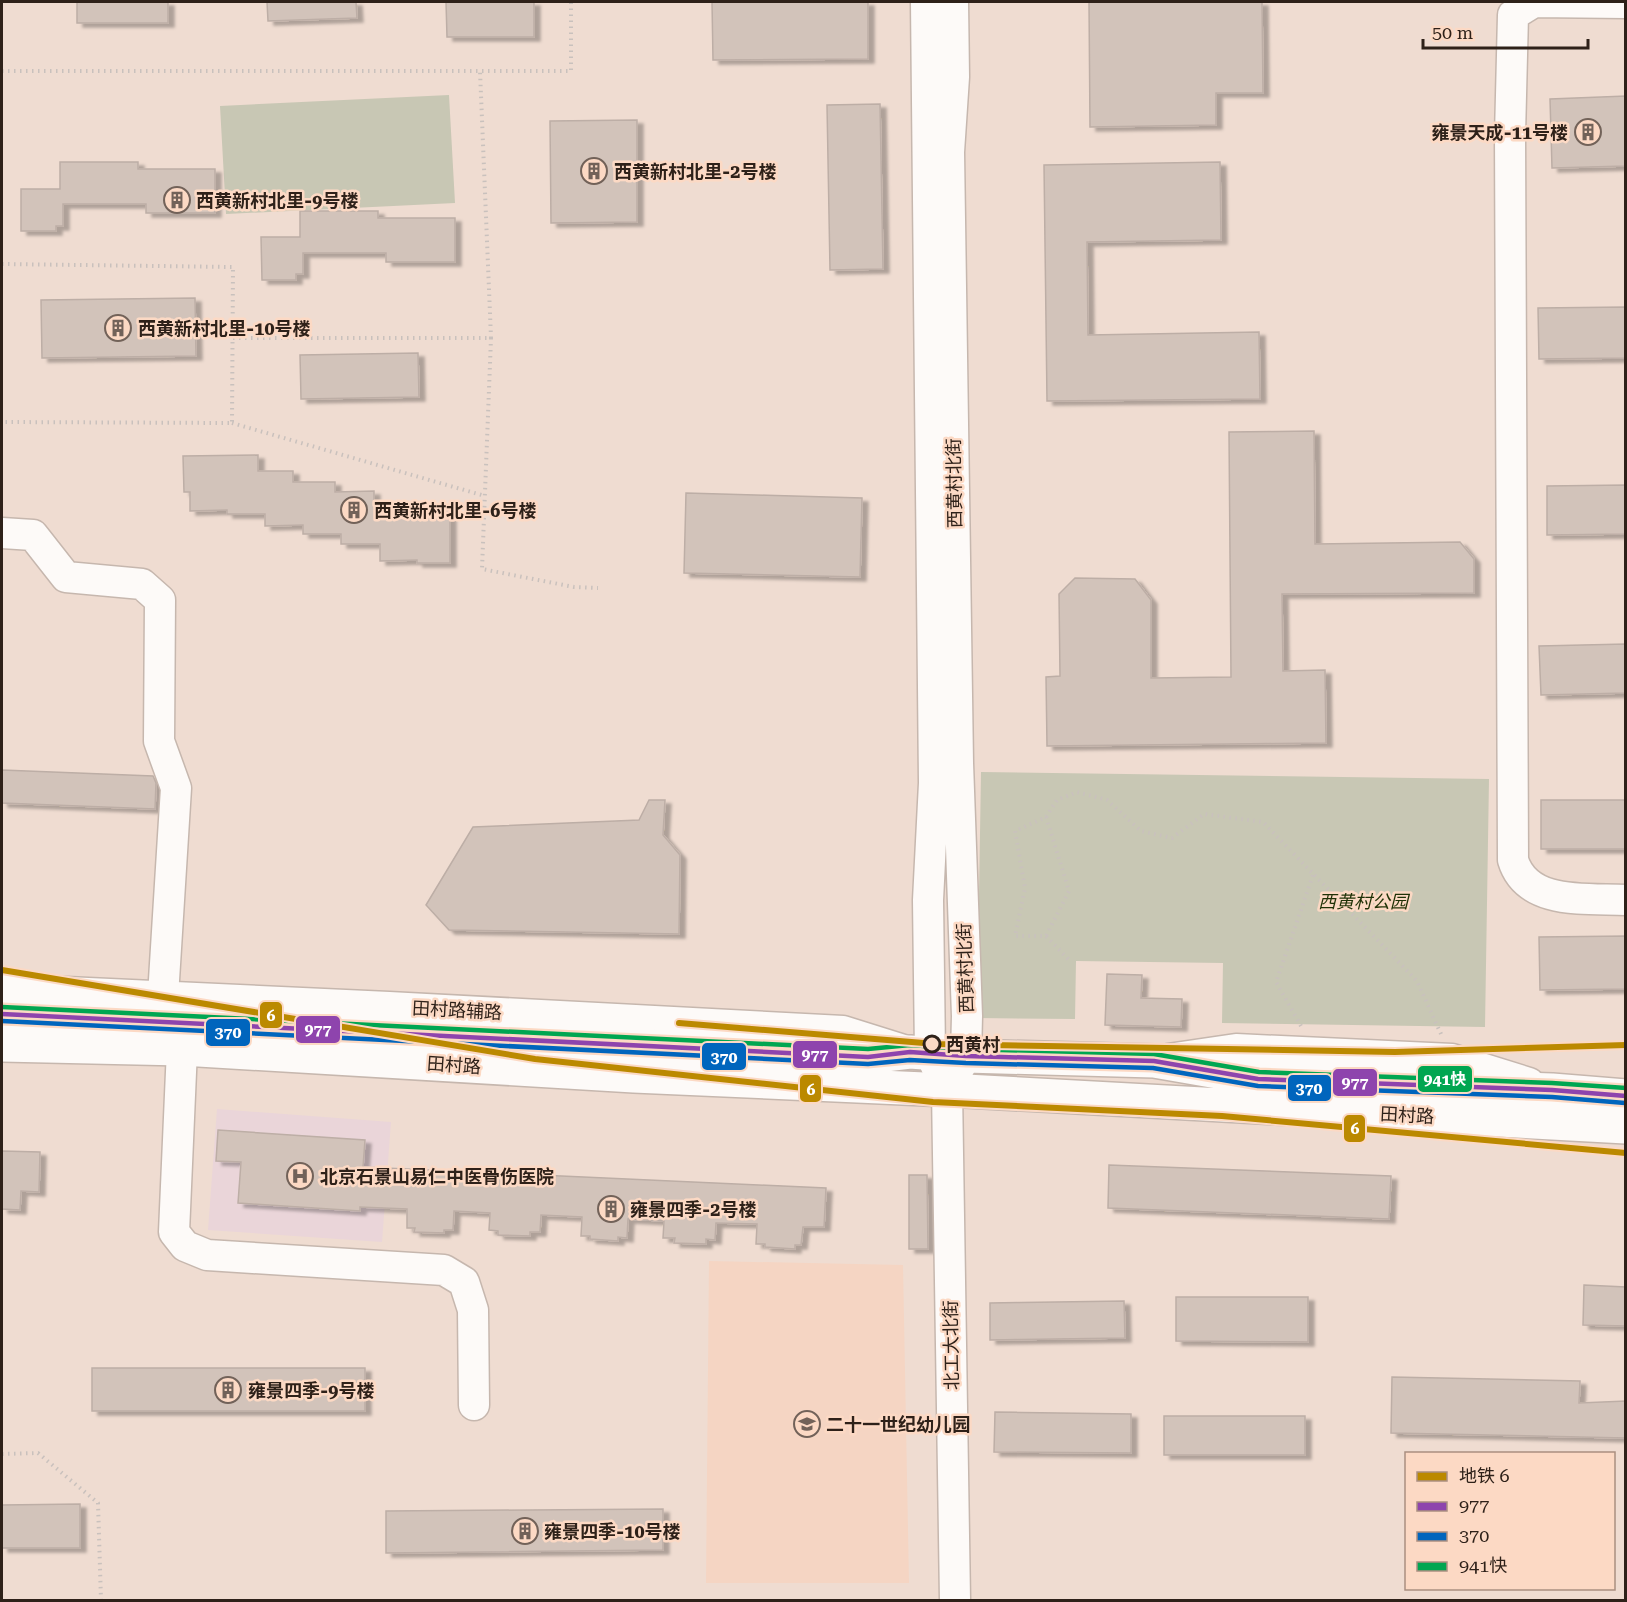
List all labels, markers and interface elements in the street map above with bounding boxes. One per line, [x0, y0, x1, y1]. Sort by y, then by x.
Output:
scale bar [1423, 12, 1588, 50]
text: 50 m [1432, 22, 1473, 43]
building icon: 雍景天成-11号楼 [1573, 117, 1603, 147]
place label: 雍景天成-11号楼 [1431, 122, 1568, 143]
building icon: 西黄新村北里-2号楼 [579, 156, 609, 186]
place label: 西黄新村北里-2号楼 [614, 161, 776, 182]
building icon: 西黄新村北里-9号楼 [162, 185, 192, 215]
place label: 西黄新村北里-9号楼 [196, 190, 358, 211]
building icon: 西黄新村北里-10号楼 [103, 313, 133, 343]
place label: 西黄新村北里-10号楼 [138, 318, 311, 339]
street label: 西黄村北街 [943, 438, 965, 528]
building icon: 西黄新村北里-6号楼 [339, 495, 369, 525]
place label: 西黄新村北里-6号楼 [374, 500, 536, 521]
park label: 西黄村公园 [1318, 891, 1411, 912]
street label: 西黄村北街 [953, 923, 977, 1013]
street label: 田村路辅路 [412, 997, 502, 1023]
line badge: 6 [259, 1001, 283, 1029]
text: 6 [267, 1006, 276, 1025]
line badge: 977 [295, 1015, 341, 1044]
line badge: 370 [205, 1018, 251, 1047]
text: 977 [305, 1020, 331, 1039]
text: 370 [215, 1023, 241, 1042]
place label: 西黄村 [946, 1034, 1000, 1055]
marker: 西黄村 [923, 1035, 941, 1053]
line badge: 977 [792, 1040, 838, 1069]
line badge: 370 [701, 1042, 747, 1071]
text: 977 [802, 1045, 828, 1064]
text: 370 [711, 1048, 737, 1067]
street label: 田村路 [426, 1053, 482, 1077]
line badge: 941快 [1417, 1065, 1473, 1093]
line badge: 977 [1332, 1068, 1378, 1097]
text: 941快 [1424, 1070, 1466, 1089]
text: 977 [1342, 1073, 1368, 1092]
line badge: 6 [799, 1074, 822, 1103]
line badge: 370 [1287, 1074, 1332, 1102]
text: 370 [1296, 1079, 1322, 1098]
text: 6 [807, 1080, 816, 1099]
street label: 田村路 [1379, 1103, 1435, 1127]
line badge: 6 [1343, 1114, 1366, 1143]
text: 6 [1351, 1119, 1360, 1138]
hospital icon: 北京石景山易仁中医骨伤医院 [285, 1161, 315, 1191]
place label: 北京石景山易仁中医骨伤医院 [320, 1166, 554, 1187]
building icon: 雍景四季-2号楼 [596, 1194, 626, 1224]
place label: 雍景四季-2号楼 [630, 1199, 756, 1220]
street label: 北工大北街 [940, 1300, 962, 1390]
building icon: 雍景四季-9号楼 [213, 1375, 243, 1405]
place label: 雍景四季-9号楼 [248, 1380, 374, 1401]
school or university icon: 二十一世纪幼儿园 [792, 1409, 822, 1439]
place label: 二十一世纪幼儿园 [826, 1414, 970, 1435]
legend [1405, 1452, 1615, 1590]
text: 地铁 6 [1459, 1465, 1510, 1486]
text: 977 [1459, 1495, 1489, 1516]
building icon: 雍景四季-10号楼 [510, 1516, 540, 1546]
place label: 雍景四季-10号楼 [544, 1521, 681, 1542]
text: 370 [1459, 1525, 1489, 1546]
text: 941快 [1459, 1555, 1507, 1576]

